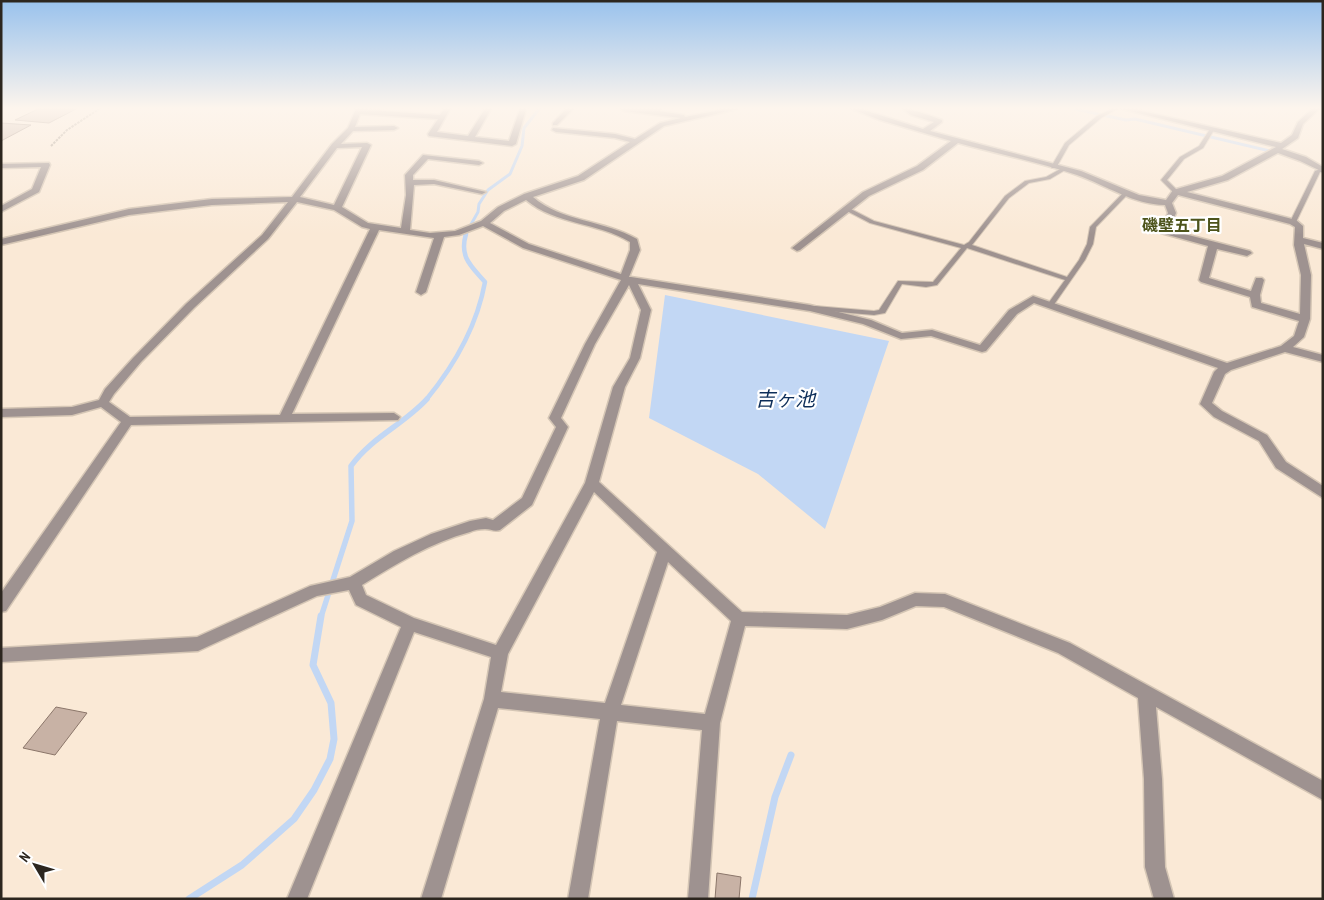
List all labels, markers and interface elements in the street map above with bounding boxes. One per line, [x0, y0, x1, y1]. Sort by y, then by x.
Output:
district label: 磯壁五丁目 [1142, 215, 1222, 235]
water label: 吉ヶ池 [755, 386, 817, 412]
north arrow [10, 840, 60, 890]
text: N [15, 848, 34, 866]

